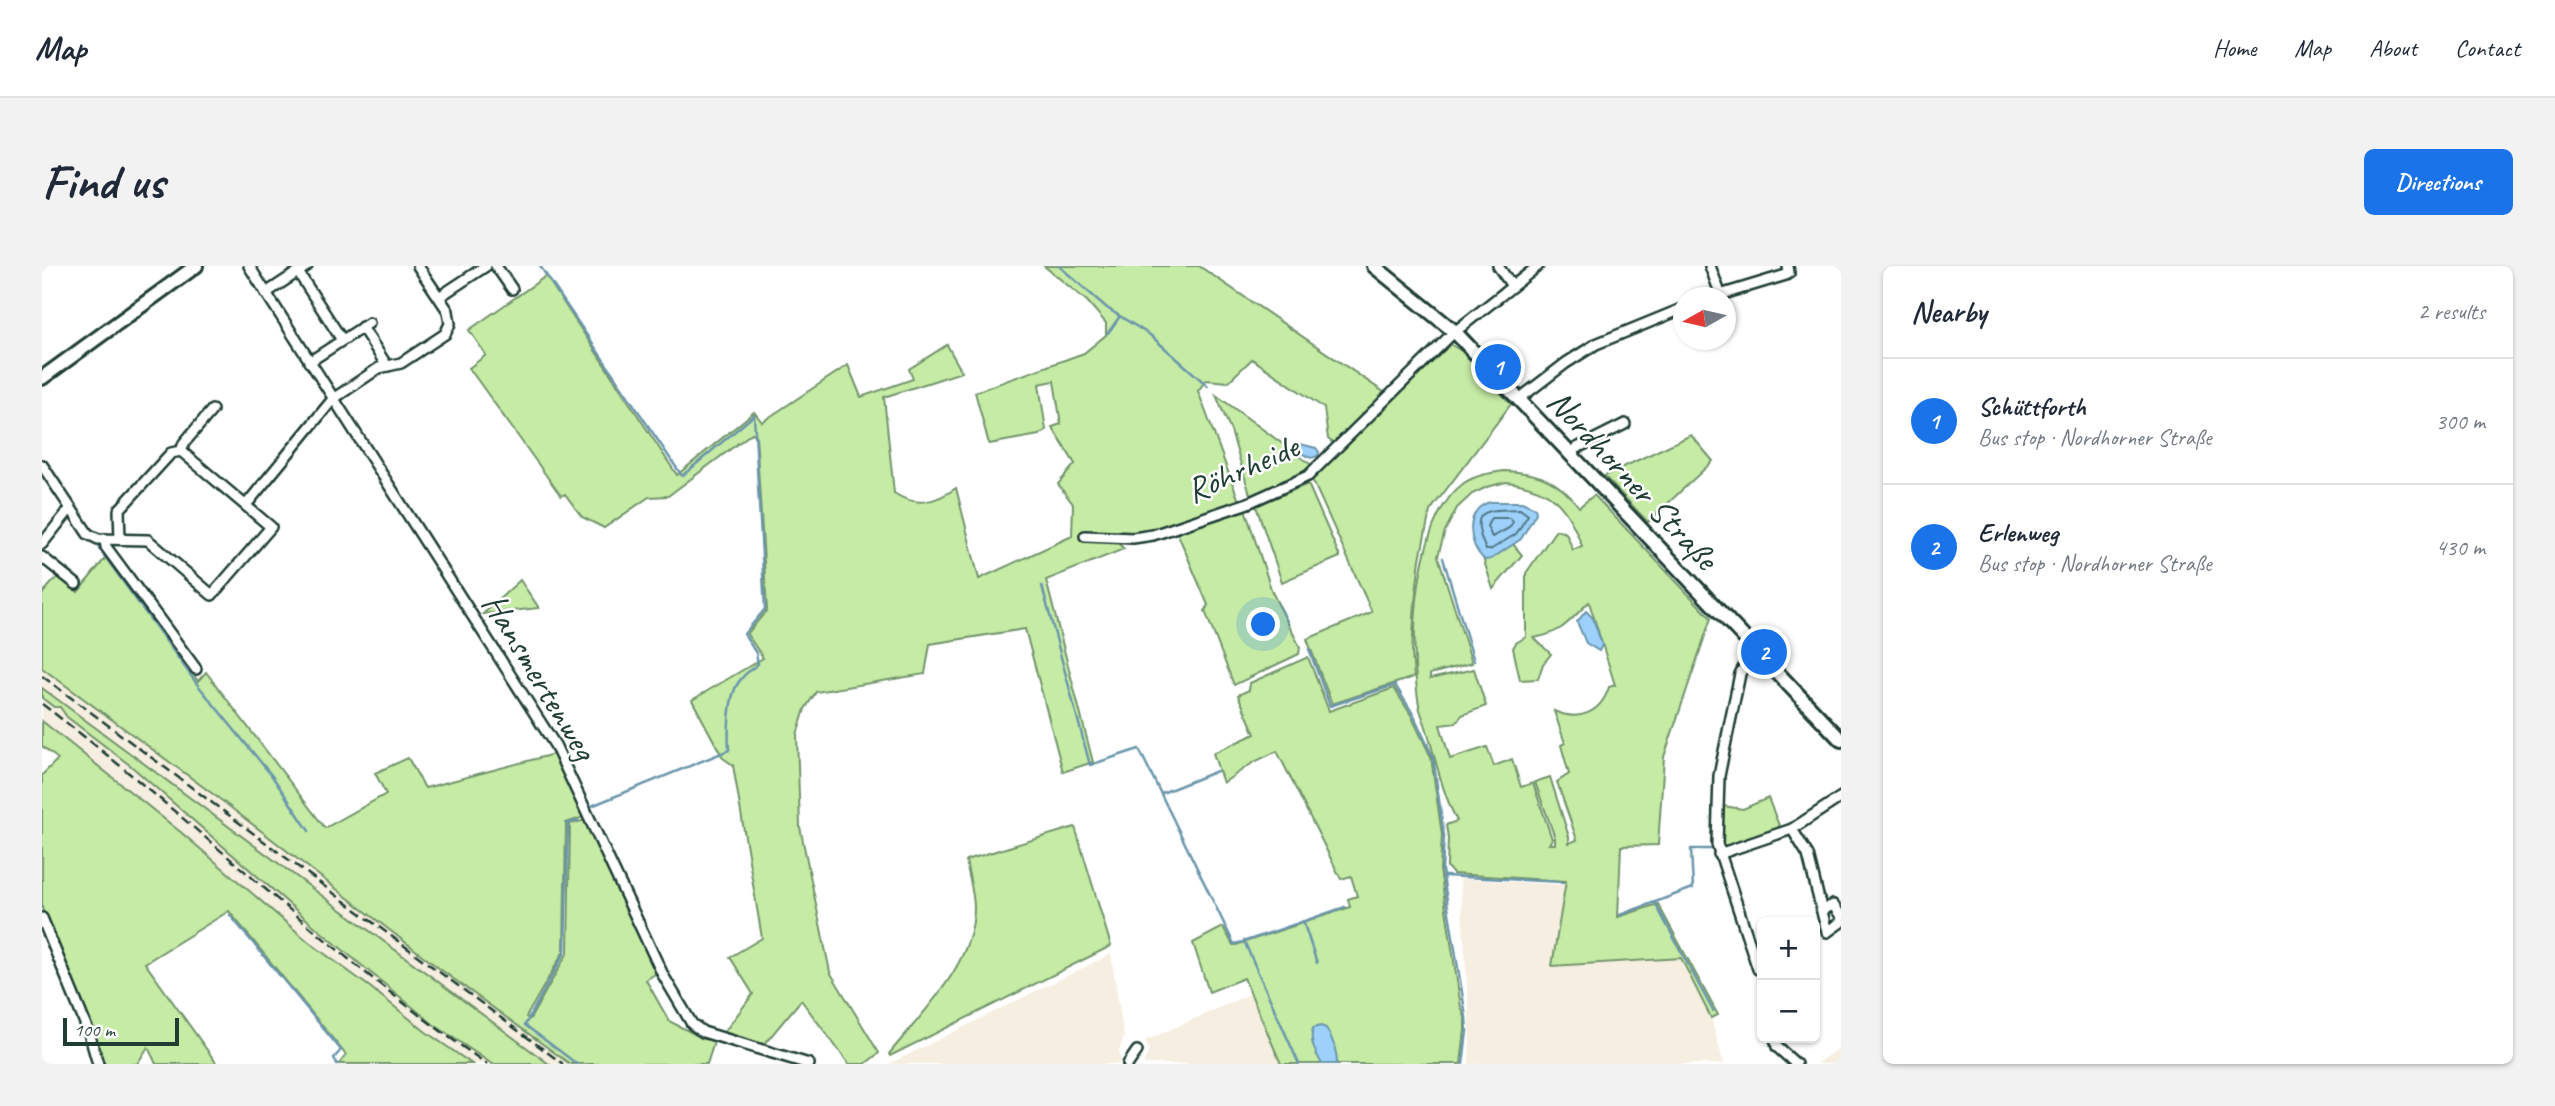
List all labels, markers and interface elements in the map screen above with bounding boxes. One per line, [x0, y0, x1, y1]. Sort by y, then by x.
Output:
text: Map [35, 27, 86, 69]
text: Home [2213, 33, 2256, 63]
text: Map [2294, 33, 2331, 63]
text: About [2369, 33, 2417, 63]
text: Contact [2455, 33, 2520, 63]
button: Directions [2364, 149, 2513, 215]
text: Find us [42, 151, 164, 213]
north arrow [1673, 287, 1736, 350]
text: Nearby [1911, 293, 1987, 331]
text: 2 results [2418, 297, 2485, 326]
pin: 1 [1475, 341, 1521, 393]
street label: Nordhorner Straße [1537, 379, 1730, 581]
text: Schüttforth [1978, 390, 2086, 423]
text: 1 [1929, 407, 1939, 436]
text: 300 m [2436, 407, 2485, 436]
street label: Röhrheide [1179, 423, 1308, 513]
text: Bus stop · Nordhorner Straße [1978, 423, 2212, 452]
text: Erlenweg [1978, 516, 2058, 549]
text: 2 [1929, 533, 1939, 562]
text: 430 m [2436, 533, 2485, 562]
text: Bus stop · Nordhorner Straße [1978, 549, 2212, 578]
street label: Hansmertenweg [472, 585, 608, 770]
your location [1246, 607, 1280, 641]
pin: 2 [1741, 626, 1787, 678]
map controls [1757, 917, 1820, 1043]
button: + [1757, 917, 1820, 980]
button: − [1757, 980, 1820, 1043]
scale bar [63, 1015, 178, 1047]
text: 100 m [74, 1018, 115, 1042]

